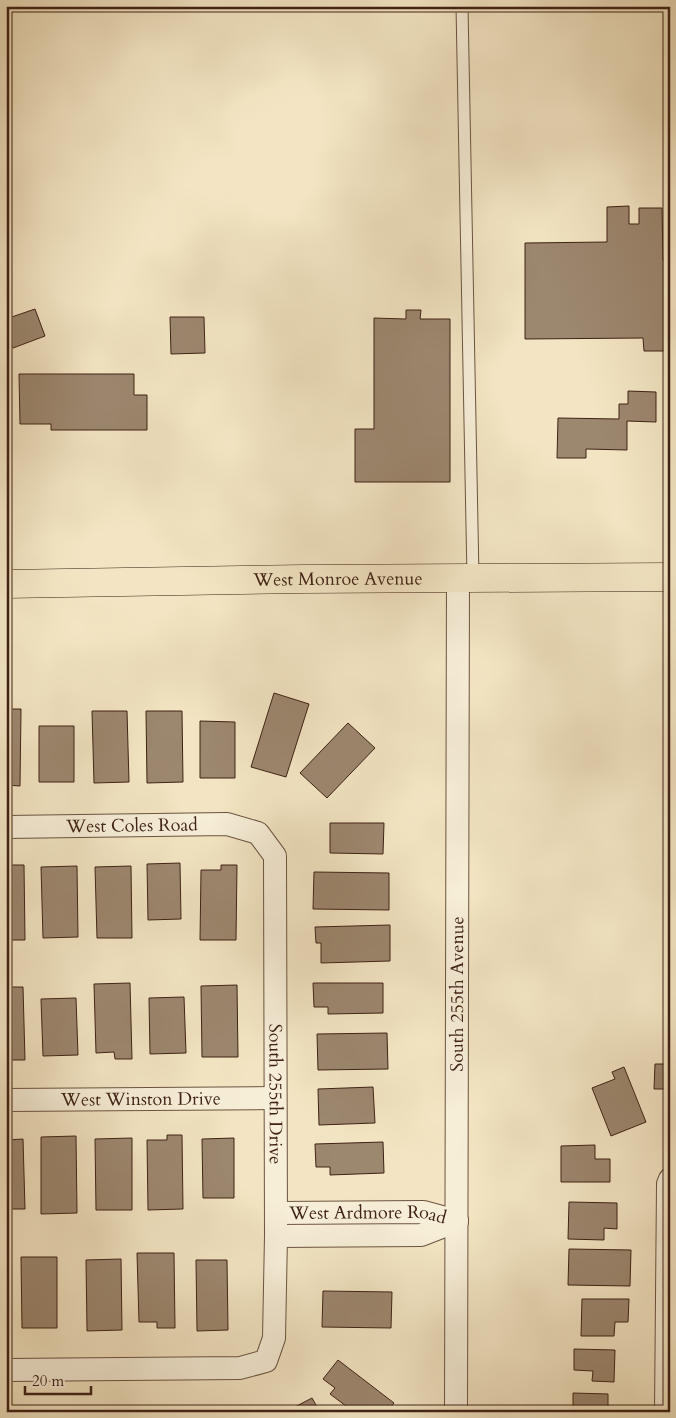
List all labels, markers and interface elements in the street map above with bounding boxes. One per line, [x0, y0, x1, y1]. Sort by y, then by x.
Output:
street label: West Monroe Avenue [252, 566, 423, 593]
street label: West Coles Road [65, 812, 198, 839]
street label: South 255th Avenue [445, 916, 470, 1072]
street label: South 255th Drive [262, 1024, 288, 1165]
street label: West Winston Drive [60, 1086, 221, 1113]
street label: West Ardmore Road [288, 1199, 450, 1231]
scale bar [25, 1363, 91, 1395]
text: 20 m [32, 1371, 64, 1391]

